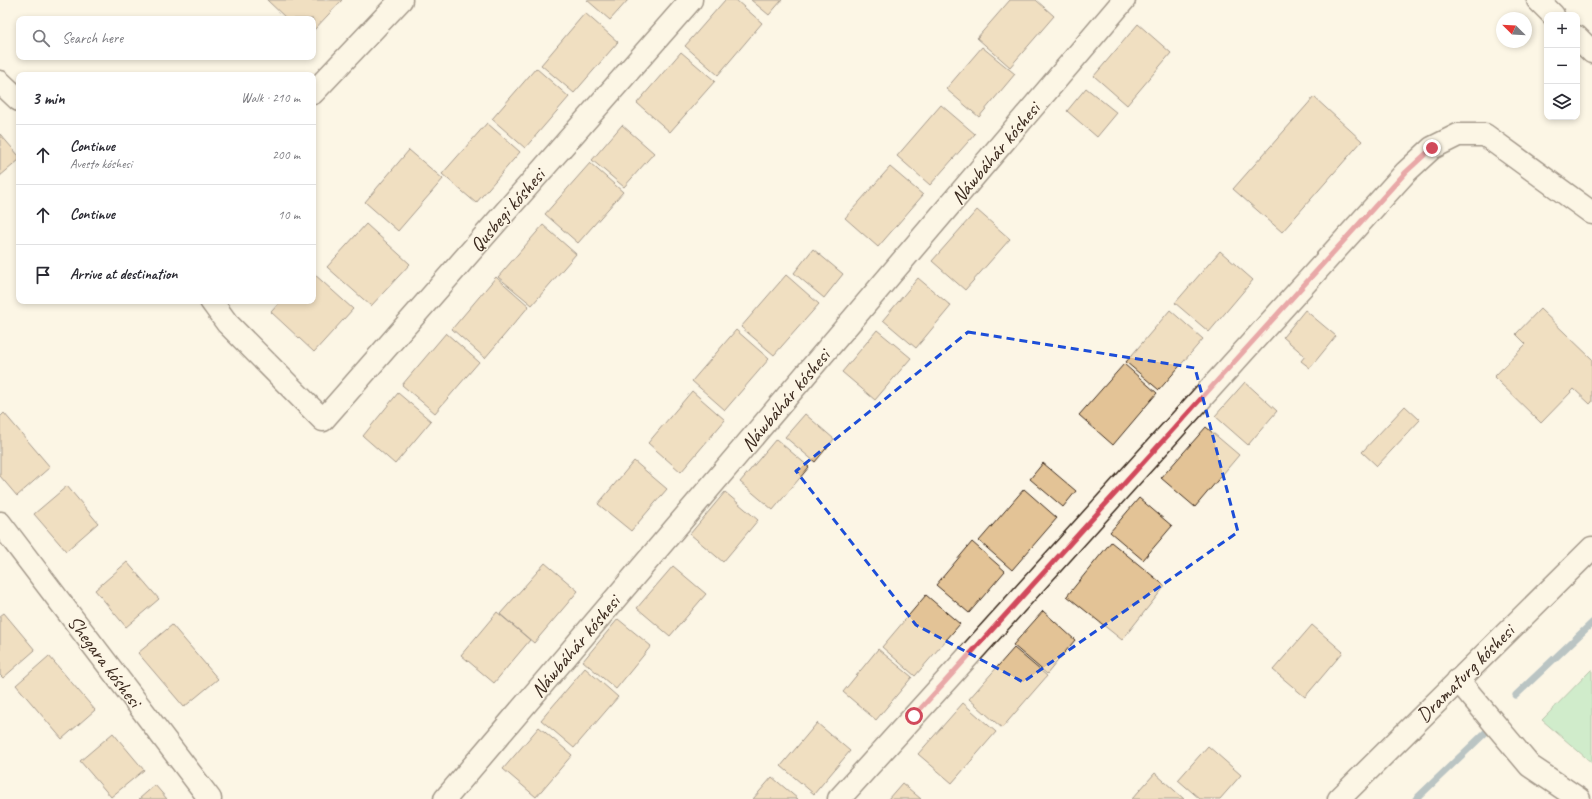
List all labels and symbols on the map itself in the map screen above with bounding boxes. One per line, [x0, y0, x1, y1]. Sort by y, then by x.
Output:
north arrow [1496, 12, 1532, 48]
street label: Náwbáhár kóshesi [945, 95, 1047, 210]
route end [1423, 139, 1441, 157]
street label: Qusbegi kóshesi [464, 162, 552, 257]
street label: Náwbáhár kóshesi [735, 342, 837, 457]
street label: Náwbáhár kóshesi [525, 588, 627, 703]
street label: Shegara kóshesi [62, 610, 149, 714]
street label: Dramaturg kóshesi [1411, 618, 1521, 728]
route start [905, 707, 923, 725]

